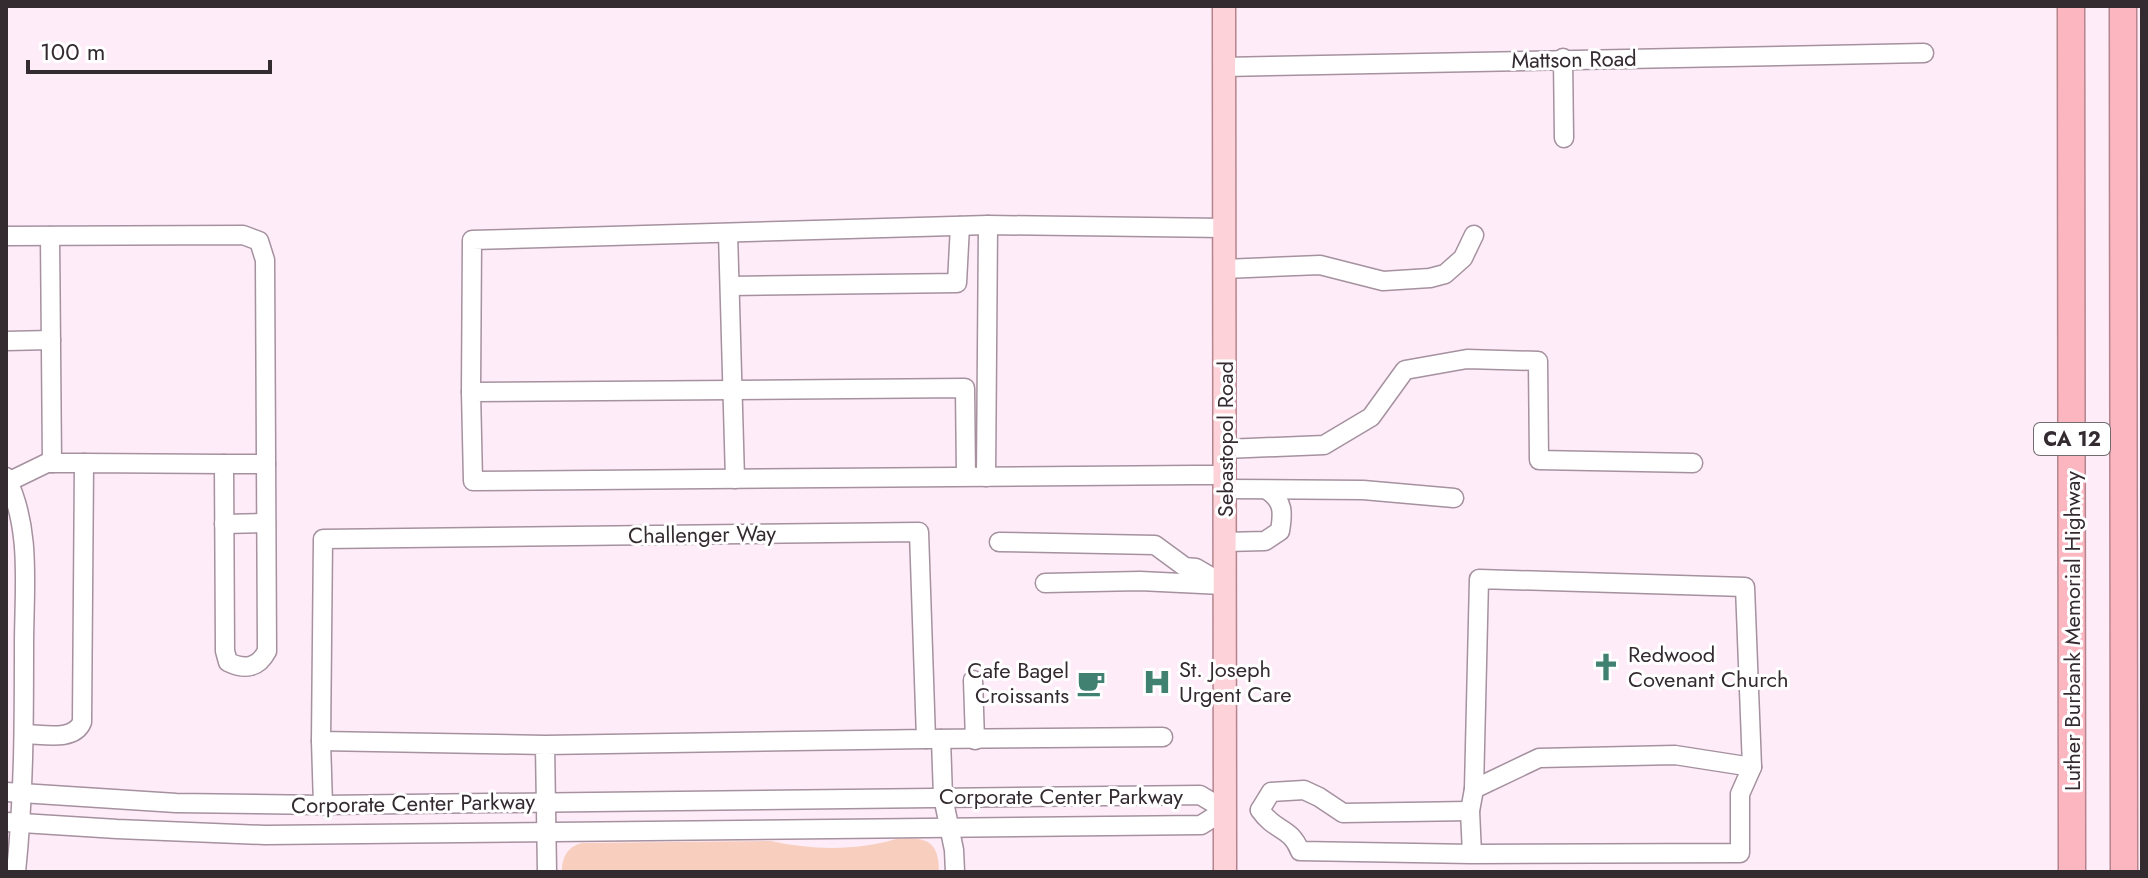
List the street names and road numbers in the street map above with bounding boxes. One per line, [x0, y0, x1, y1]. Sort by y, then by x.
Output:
street label: Mattson Road [1511, 42, 1637, 76]
street label: Sebastopol Road [1209, 361, 1241, 517]
road number: CA 12 [2034, 423, 2110, 455]
street label: Luther Burbank Memorial Highway [2056, 471, 2088, 791]
street label: Challenger Way [628, 517, 777, 551]
street label: Corporate Center Parkway [939, 780, 1183, 812]
street label: Corporate Center Parkway [291, 785, 536, 821]

